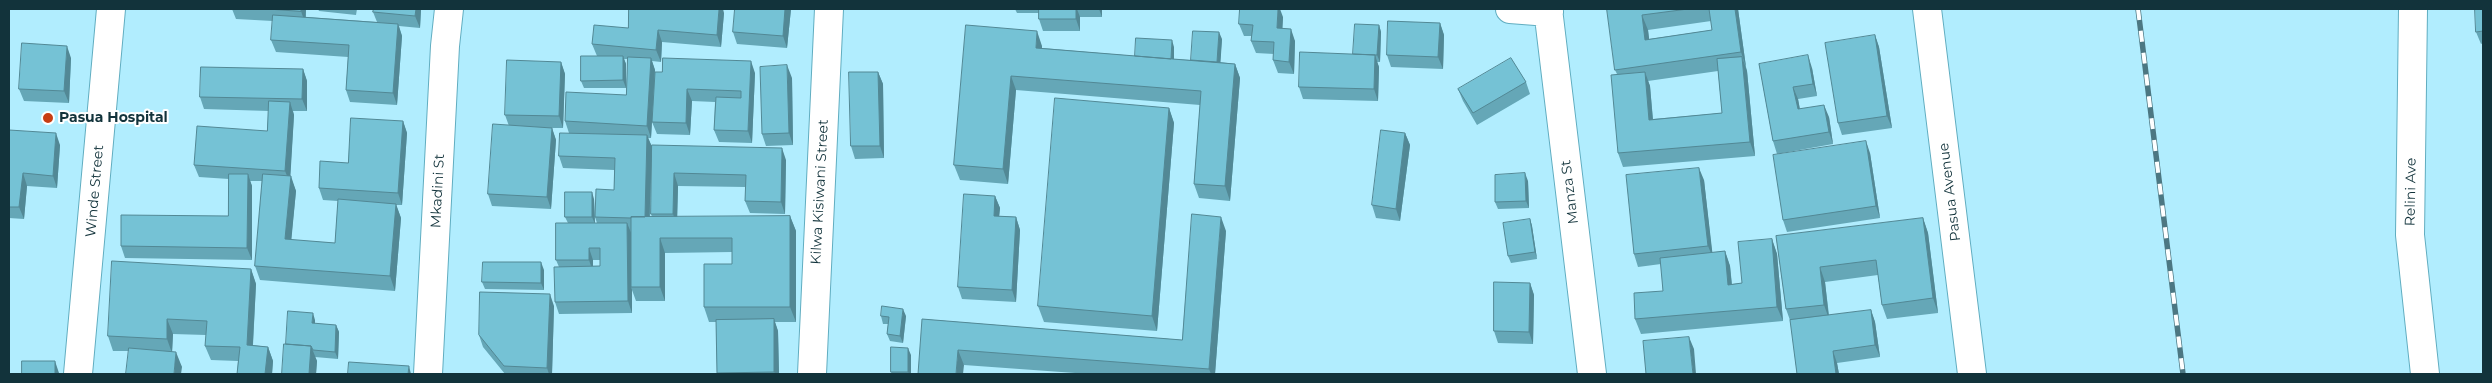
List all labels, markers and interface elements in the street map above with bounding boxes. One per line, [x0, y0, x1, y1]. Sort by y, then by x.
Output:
place label: Pasua Hospital [59, 110, 168, 126]
marker: Pasua Hospital [41, 111, 55, 125]
street label: Kilwa Kisiwani Street [808, 119, 832, 265]
street label: Pasua Avenue [1936, 142, 1964, 242]
street label: Winde Street [83, 144, 107, 238]
street label: Mkadini St [428, 153, 448, 229]
street label: Relini Ave [2402, 158, 2420, 226]
street label: Manza St [1558, 159, 1582, 225]

